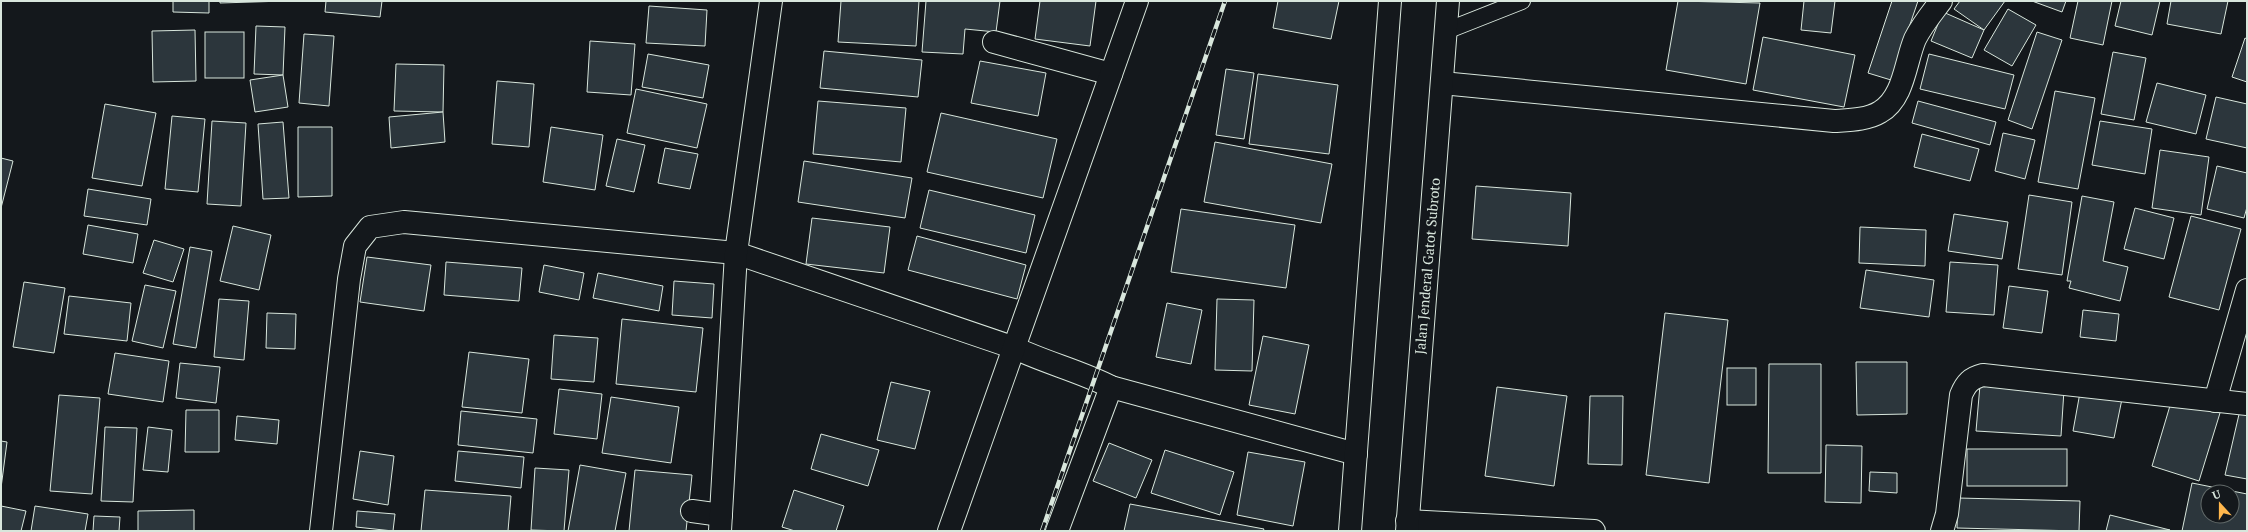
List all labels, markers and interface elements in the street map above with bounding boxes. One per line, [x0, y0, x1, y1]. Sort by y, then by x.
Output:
street label: Jalan Jenderal Gatot Subroto [1410, 177, 1444, 355]
north arrow [2200, 484, 2240, 524]
text: U [2210, 487, 2223, 503]

